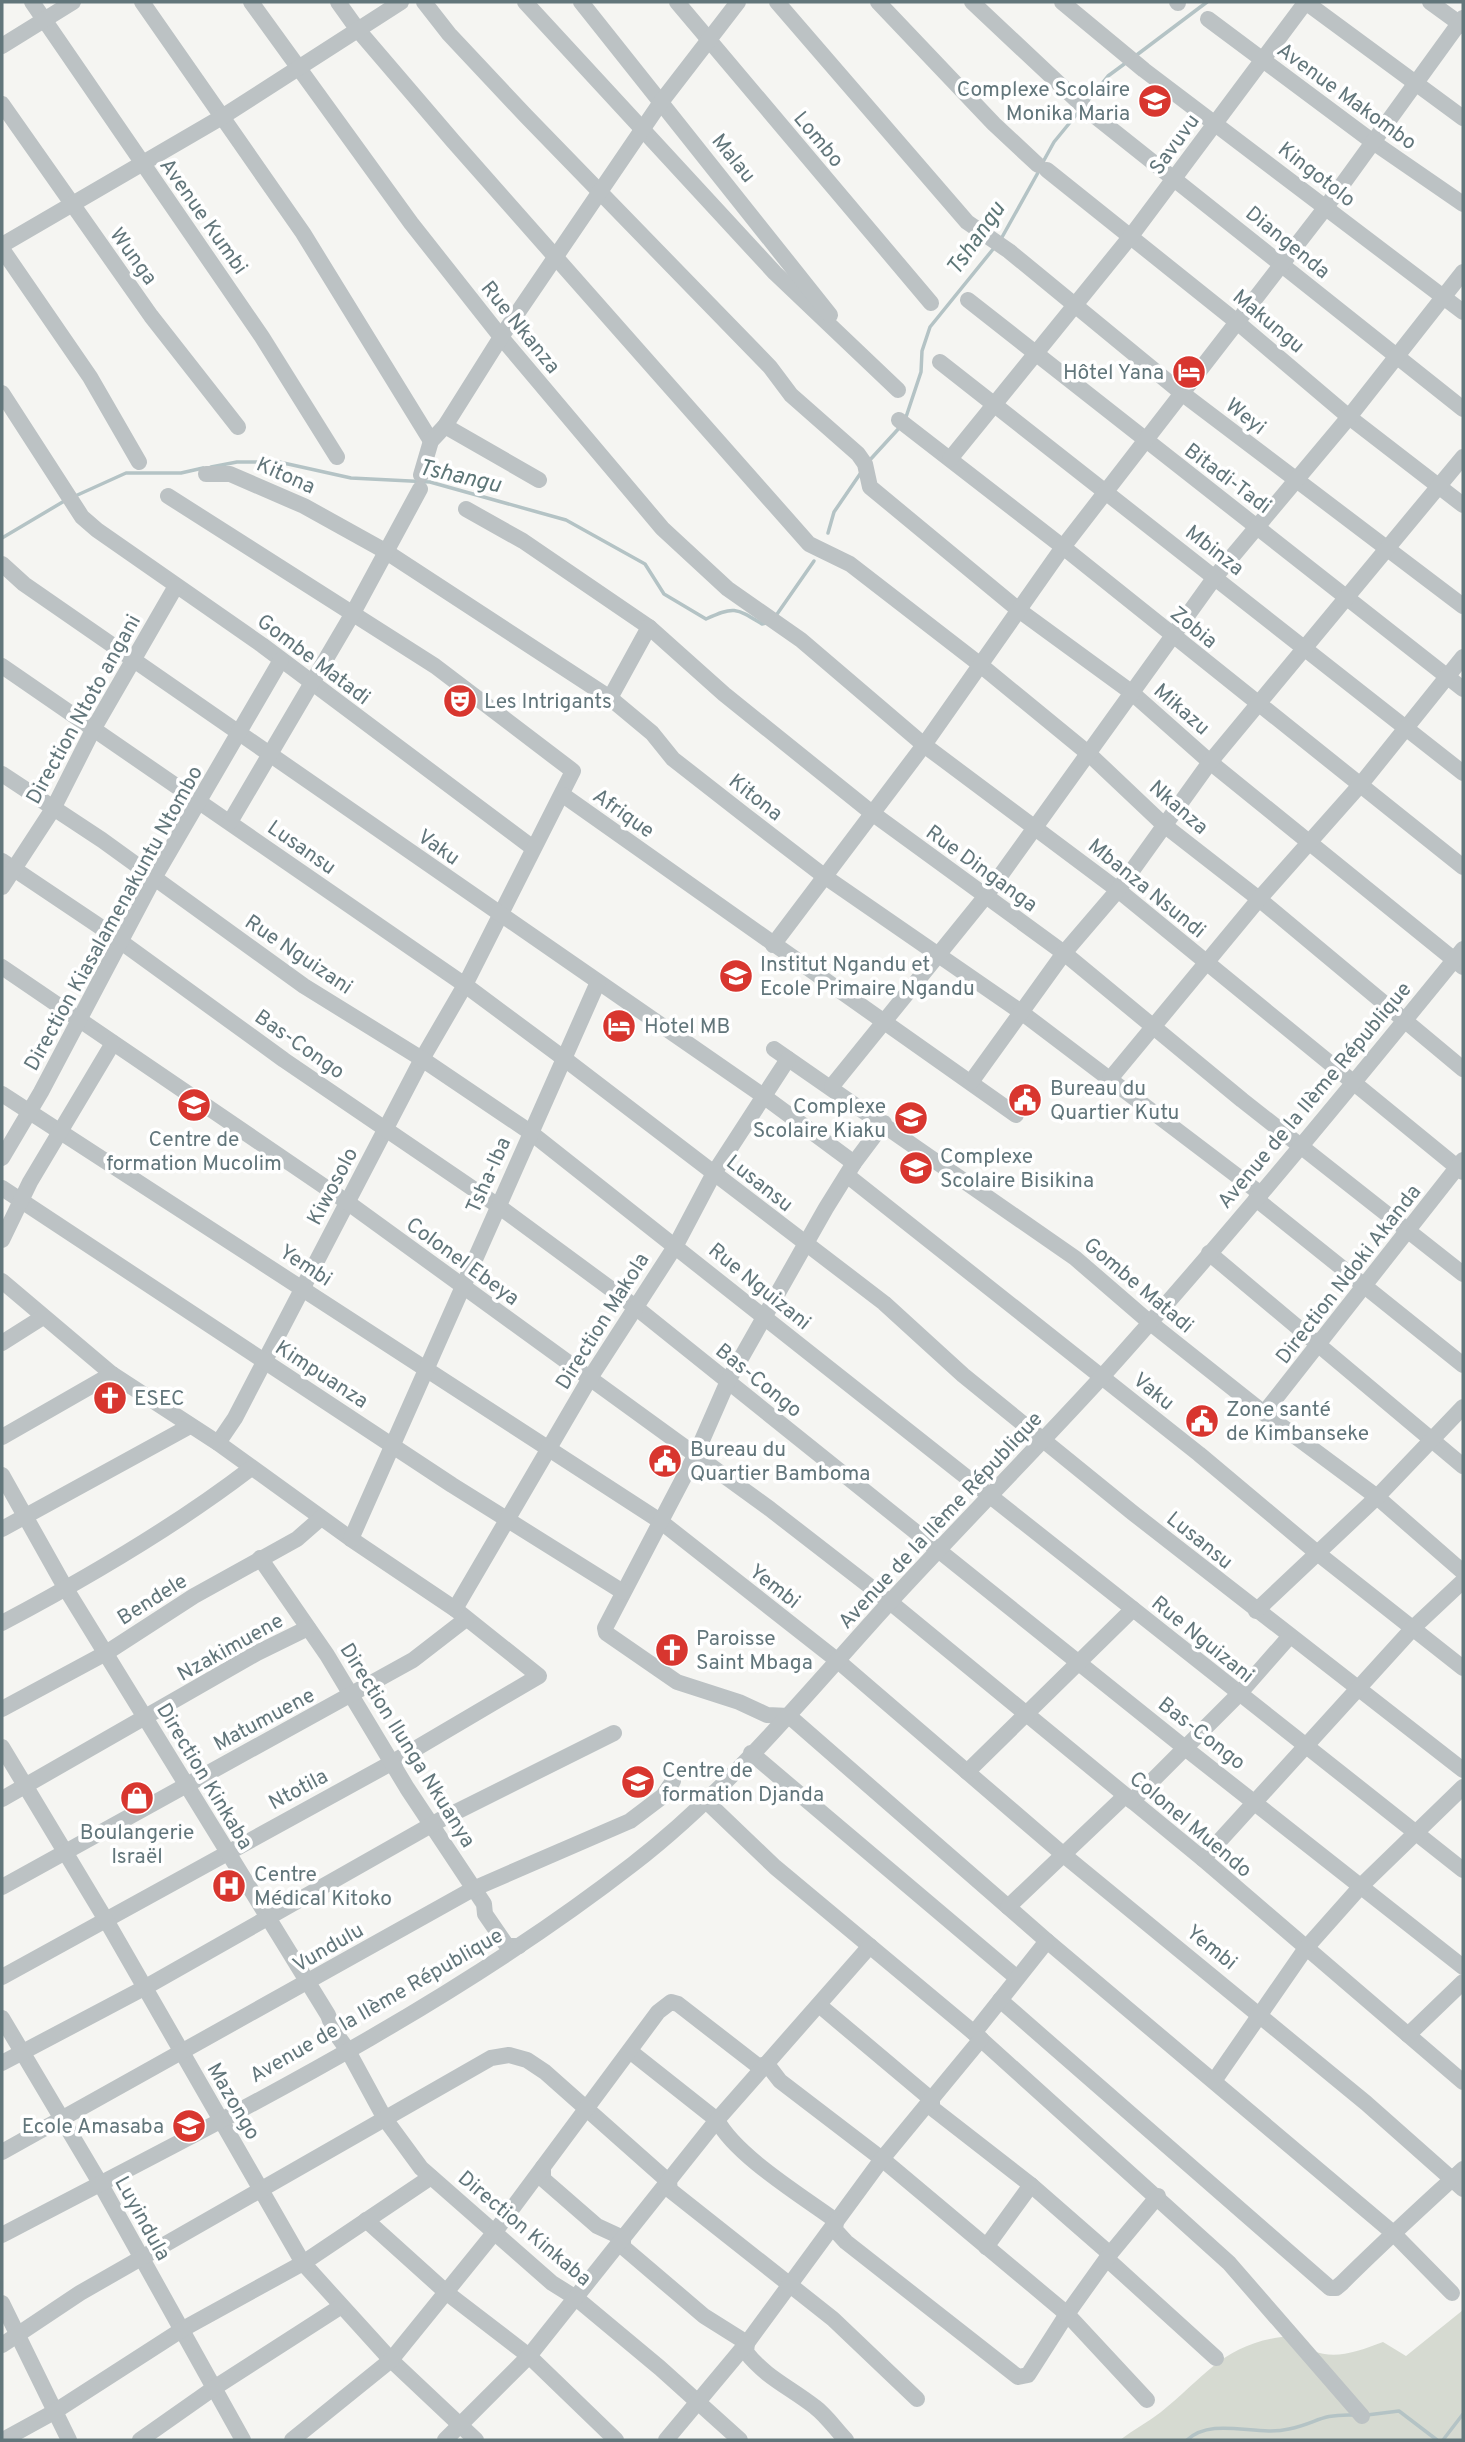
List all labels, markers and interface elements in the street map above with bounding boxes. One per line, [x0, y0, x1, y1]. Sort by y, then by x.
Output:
street label: Avenue Makombo [1271, 37, 1421, 157]
place label: Complexe Scolaire Monika Maria [957, 77, 1130, 128]
school or university icon: Complexe Scolaire Monika Maria [1136, 82, 1174, 120]
street label: Lombo [787, 106, 849, 174]
street label: Savuvu [1144, 109, 1206, 181]
street label: Malau [705, 129, 761, 189]
street label: Kingotolo [1272, 136, 1360, 214]
street label: Avenue Kumbi [153, 153, 253, 280]
water label: Tshangu [941, 196, 1013, 282]
street label: Diangenda [1239, 201, 1335, 286]
street label: Wunga [103, 223, 163, 291]
street label: Rue Nkanza [474, 276, 566, 380]
street label: Makungu [1226, 284, 1310, 360]
hotel icon: Hôtel Yana [1170, 353, 1208, 391]
place label: Hôtel Yana [1063, 360, 1164, 387]
street label: Weyi [1219, 393, 1271, 442]
street label: Bitadi-Tadi [1178, 438, 1276, 521]
street label: Kitona [252, 452, 319, 501]
water label: Tshangu [415, 454, 504, 501]
street label: Mbinza [1179, 520, 1249, 583]
street label: Zobia [1164, 601, 1222, 655]
street label: Gombe Matadi [251, 609, 375, 712]
street label: Direction Ntoto angani [21, 610, 148, 809]
street label: Mikazu [1147, 678, 1215, 742]
theatre icon: Les Intrigants [441, 682, 479, 720]
place label: Les Intrigants [484, 689, 612, 716]
street label: Direction Kiasalamenakuntu Ntombo [19, 761, 210, 1076]
street label: Kitona [723, 769, 788, 828]
street label: Nkanza [1143, 775, 1213, 841]
street label: Afrique [587, 783, 659, 845]
street label: Lusansu [262, 815, 341, 882]
street label: Rue Dinganga [920, 820, 1042, 919]
street label: Vaku [412, 824, 465, 872]
street label: Mbanza Nsundi [1082, 833, 1211, 945]
street label: Rue Nguizani [239, 909, 357, 1001]
place label: Institut Ngandu et Ecole Primaire Ngandu [760, 952, 975, 1003]
school or university icon: Institut Ngandu et Ecole Primaire Ngandu [717, 957, 755, 995]
street label: Avenue de la IIème République [1212, 977, 1418, 1215]
street label: Bas-Congo [249, 1004, 350, 1086]
hotel icon: Hotel MB [600, 1007, 638, 1045]
place label: Hotel MB [644, 1014, 730, 1041]
place label: Bureau du Quartier Kutu [1050, 1076, 1179, 1127]
public building icon: Bureau du Quartier Kutu [1006, 1081, 1044, 1119]
school or university icon: Centre de formation Mucolim [175, 1086, 213, 1124]
place label: Complexe Scolaire Kiaku [753, 1094, 886, 1145]
school or university icon: Complexe Scolaire Kiaku [892, 1099, 930, 1137]
place label: Centre de formation Mucolim [106, 1127, 282, 1178]
street label: Tsha-Iba [461, 1133, 518, 1218]
street label: Kiwosolo [302, 1143, 365, 1230]
place label: Complexe Scolaire Bisikina [940, 1144, 1094, 1195]
school or university icon: Complexe Scolaire Bisikina [897, 1149, 935, 1187]
street label: Lusansu [720, 1150, 798, 1219]
street label: Direction Ndoki Akanda [1271, 1180, 1428, 1370]
street label: Colonel Ebeya [400, 1212, 524, 1312]
street label: Gombe Matadi [1077, 1232, 1199, 1340]
street label: Rue Nguizani [702, 1237, 816, 1337]
street label: Yembi [274, 1239, 337, 1293]
street label: Direction Makola [550, 1248, 656, 1395]
street label: Kimpuanza [269, 1335, 373, 1415]
street label: Bas-Congo [709, 1338, 807, 1424]
street label: Vaku [1127, 1367, 1179, 1417]
church icon: ESEC [91, 1379, 129, 1417]
place label: ESEC [134, 1386, 184, 1413]
place label: Zone santé de Kimbanseke [1226, 1397, 1369, 1448]
public building icon: Zone santé de Kimbanseke [1183, 1402, 1221, 1440]
street label: Avenue de la IIème République [833, 1407, 1049, 1636]
place label: Bureau du Quartier Bamboma [690, 1437, 870, 1488]
public building icon: Bureau du Quartier Bamboma [646, 1442, 684, 1480]
street label: Lusansu [1160, 1506, 1238, 1576]
street label: Yembi [743, 1559, 805, 1616]
street label: Bendele [113, 1568, 193, 1632]
street label: Rue Nguizani [1145, 1590, 1259, 1690]
street label: Nzakimuene [173, 1608, 289, 1689]
place label: Paroisse Saint Mbaga [696, 1626, 813, 1677]
church icon: Paroisse Saint Mbaga [653, 1631, 691, 1669]
street label: Direction Ilunga Nkuanya [333, 1638, 481, 1853]
street label: Matumuene [209, 1682, 320, 1758]
street label: Bas-Congo [1152, 1691, 1250, 1777]
street label: Direction Kinkaba [149, 1699, 258, 1855]
place label: Centre de formation Djanda [662, 1758, 824, 1809]
street label: Ntotila [264, 1763, 333, 1817]
school or university icon: Centre de formation Djanda [619, 1763, 657, 1801]
street label: Colonel Muendo [1123, 1766, 1257, 1884]
shop icon: Boulangerie Israël [118, 1779, 156, 1817]
place label: Boulangerie Israël [80, 1820, 194, 1871]
place label: Centre Médical Kitoko [254, 1862, 392, 1913]
hospital icon: Centre Médical Kitoko [210, 1867, 248, 1905]
street label: Vundulu [288, 1917, 369, 1979]
street label: Yembi [1180, 1919, 1242, 1977]
street label: Avenue de la IIème République [245, 1923, 508, 2090]
street label: Mazongo [200, 2058, 266, 2145]
school or university icon: Ecole Amasaba [170, 2107, 208, 2145]
place label: Ecole Amasaba [22, 2114, 164, 2141]
street label: Direction Kinkaba [452, 2165, 596, 2293]
street label: Luyindula [107, 2172, 176, 2266]

